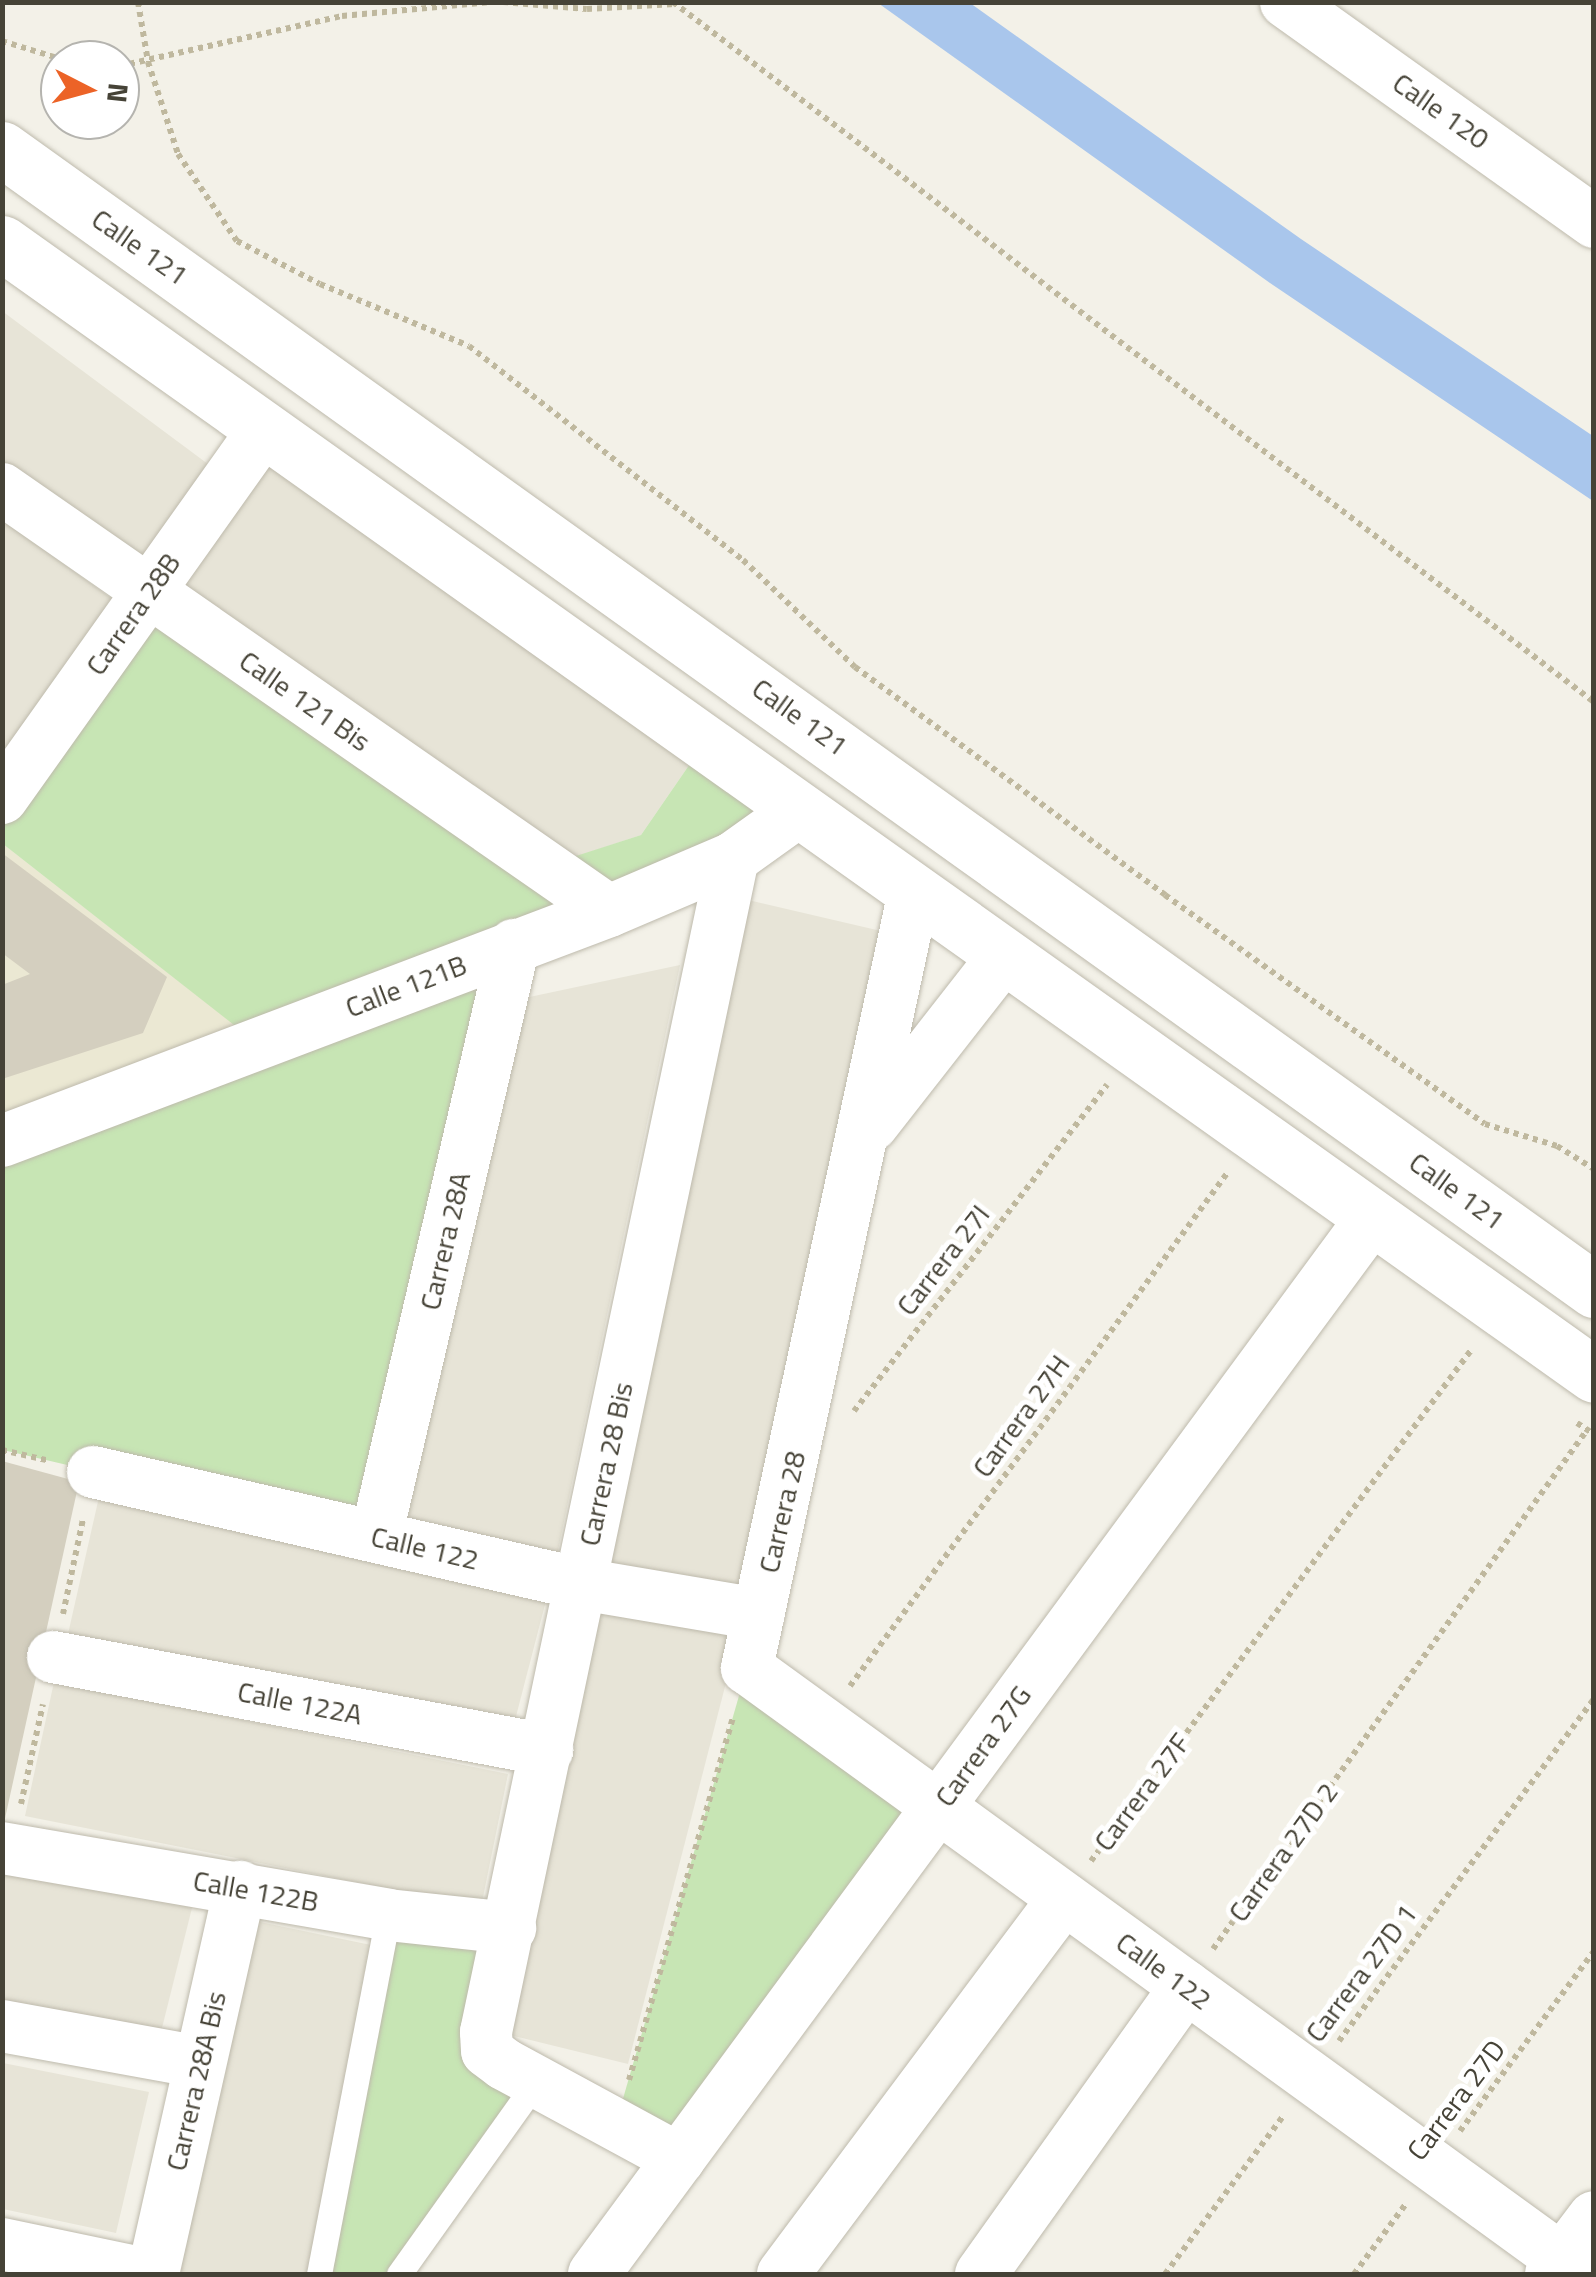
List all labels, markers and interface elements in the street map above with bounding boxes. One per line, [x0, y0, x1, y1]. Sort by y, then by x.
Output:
north arrow [40, 40, 140, 140]
street label: Calle 120 [1387, 66, 1495, 156]
text: N [96, 81, 141, 105]
street label: Calle 121 [86, 202, 194, 292]
street label: Carrera 28B [79, 547, 187, 681]
street label: Calle 121 Bis [233, 644, 377, 758]
street label: Calle 121 [746, 671, 854, 763]
street label: Calle 121B [341, 948, 471, 1024]
street label: Calle 121 [1403, 1145, 1511, 1237]
street label: Carrera 28A [413, 1169, 477, 1313]
street label: Carrera 27I [890, 1198, 996, 1322]
street label: Carrera 27H [965, 1348, 1077, 1484]
street label: Carrera 28 Bis [572, 1379, 640, 1549]
street label: Carrera 28 [752, 1448, 812, 1576]
street label: Calle 122 [368, 1519, 482, 1577]
street label: Calle 122A [235, 1674, 365, 1732]
street label: Carrera 27G [928, 1679, 1038, 1813]
street label: Carrera 27F [1087, 1727, 1197, 1857]
street label: Carrera 27D 2 [1221, 1776, 1345, 1928]
street label: Calle 122B [191, 1863, 321, 1919]
street label: Carrera 27D 1 [1298, 1898, 1424, 2048]
street label: Calle 122 [1110, 1925, 1218, 2017]
street label: Carrera 28A Bis [159, 1988, 233, 2174]
street label: Carrera 27D [1400, 2033, 1512, 2167]

